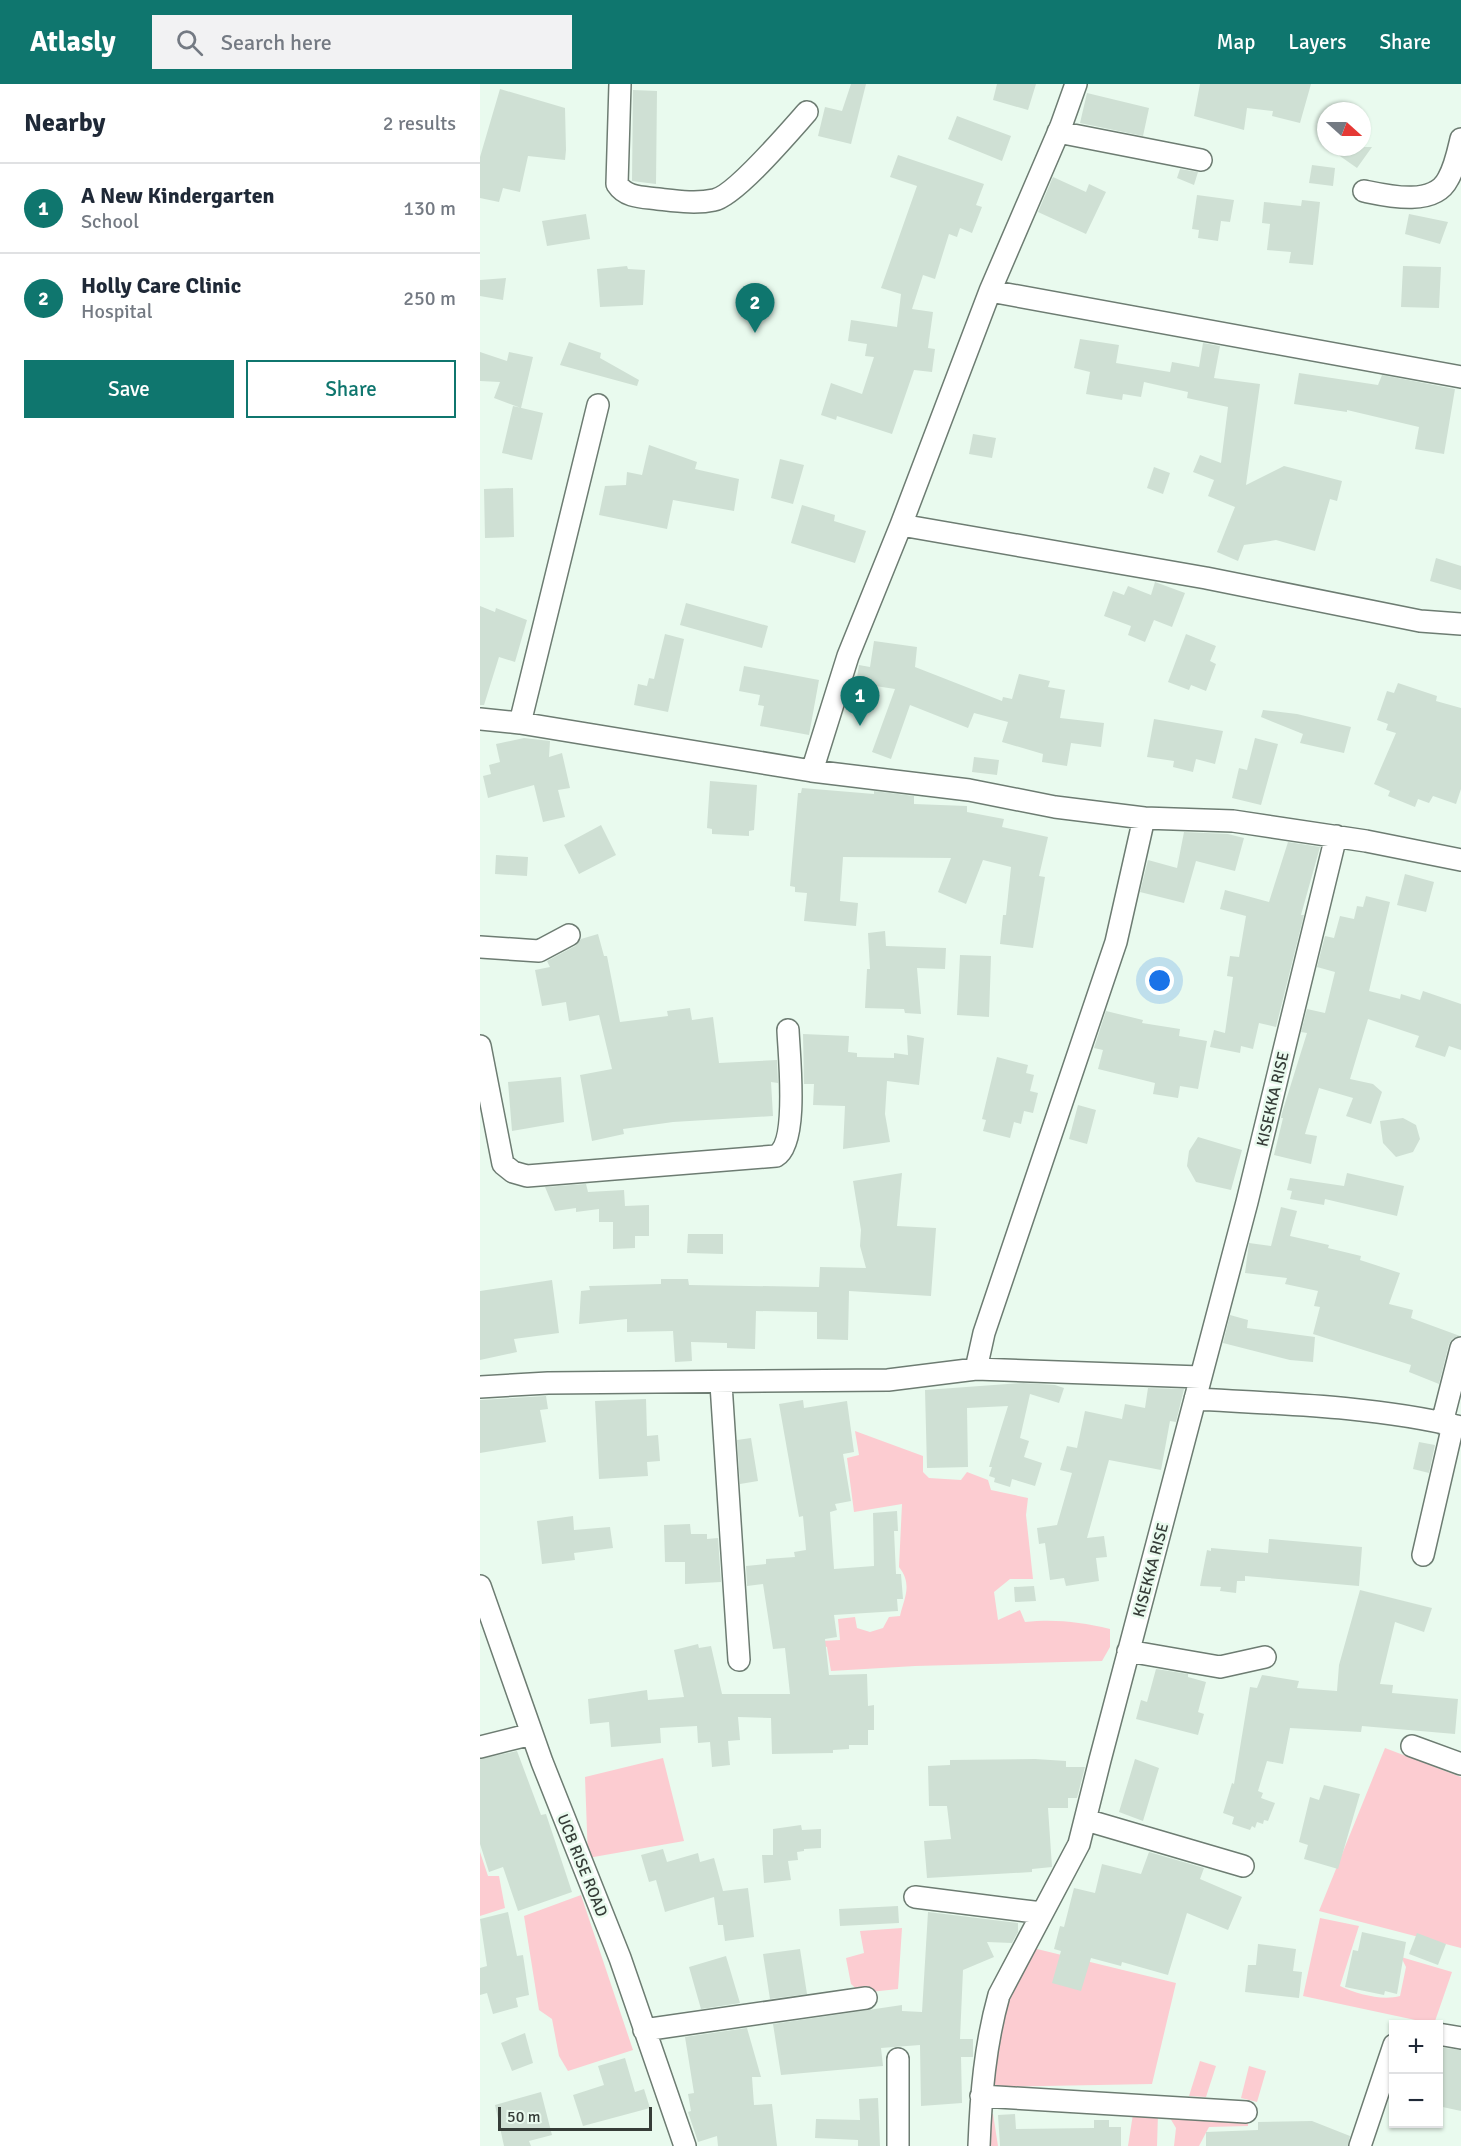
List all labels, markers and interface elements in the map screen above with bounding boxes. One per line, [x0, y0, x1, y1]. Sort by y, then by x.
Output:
search box [152, 15, 572, 69]
text: Atlasly [30, 25, 116, 59]
icon: search [173, 26, 206, 59]
text: Search here [221, 29, 332, 56]
text: Map [1217, 29, 1255, 55]
text: Layers [1288, 29, 1346, 55]
text: Share [1379, 29, 1431, 55]
north arrow [1317, 102, 1371, 156]
text: Nearby [24, 107, 105, 139]
text: 2 results [383, 111, 456, 136]
text: A New Kindergarten [81, 182, 275, 209]
text: 1 [38, 196, 49, 221]
text: 130 m [403, 196, 456, 221]
text: School [81, 209, 139, 234]
text: Holly Care Clinic [81, 272, 241, 299]
pin: 2 [736, 284, 774, 333]
text: 2 [38, 286, 49, 311]
text: 250 m [403, 286, 456, 311]
text: Hospital [81, 299, 153, 324]
button: Save [24, 360, 234, 418]
button: Share [246, 360, 456, 418]
pin: 1 [840, 676, 880, 726]
your location [1145, 966, 1174, 995]
street label: KISEKKA RISE [1252, 1050, 1294, 1149]
street label: KISEKKA RISE [1129, 1521, 1173, 1620]
street label: UCB RISE ROAD [552, 1811, 612, 1920]
map controls [1389, 2020, 1443, 2128]
button: + [1389, 2020, 1443, 2074]
button: − [1389, 2074, 1443, 2128]
scale bar [498, 2104, 652, 2132]
text: 50 m [507, 2107, 541, 2127]

